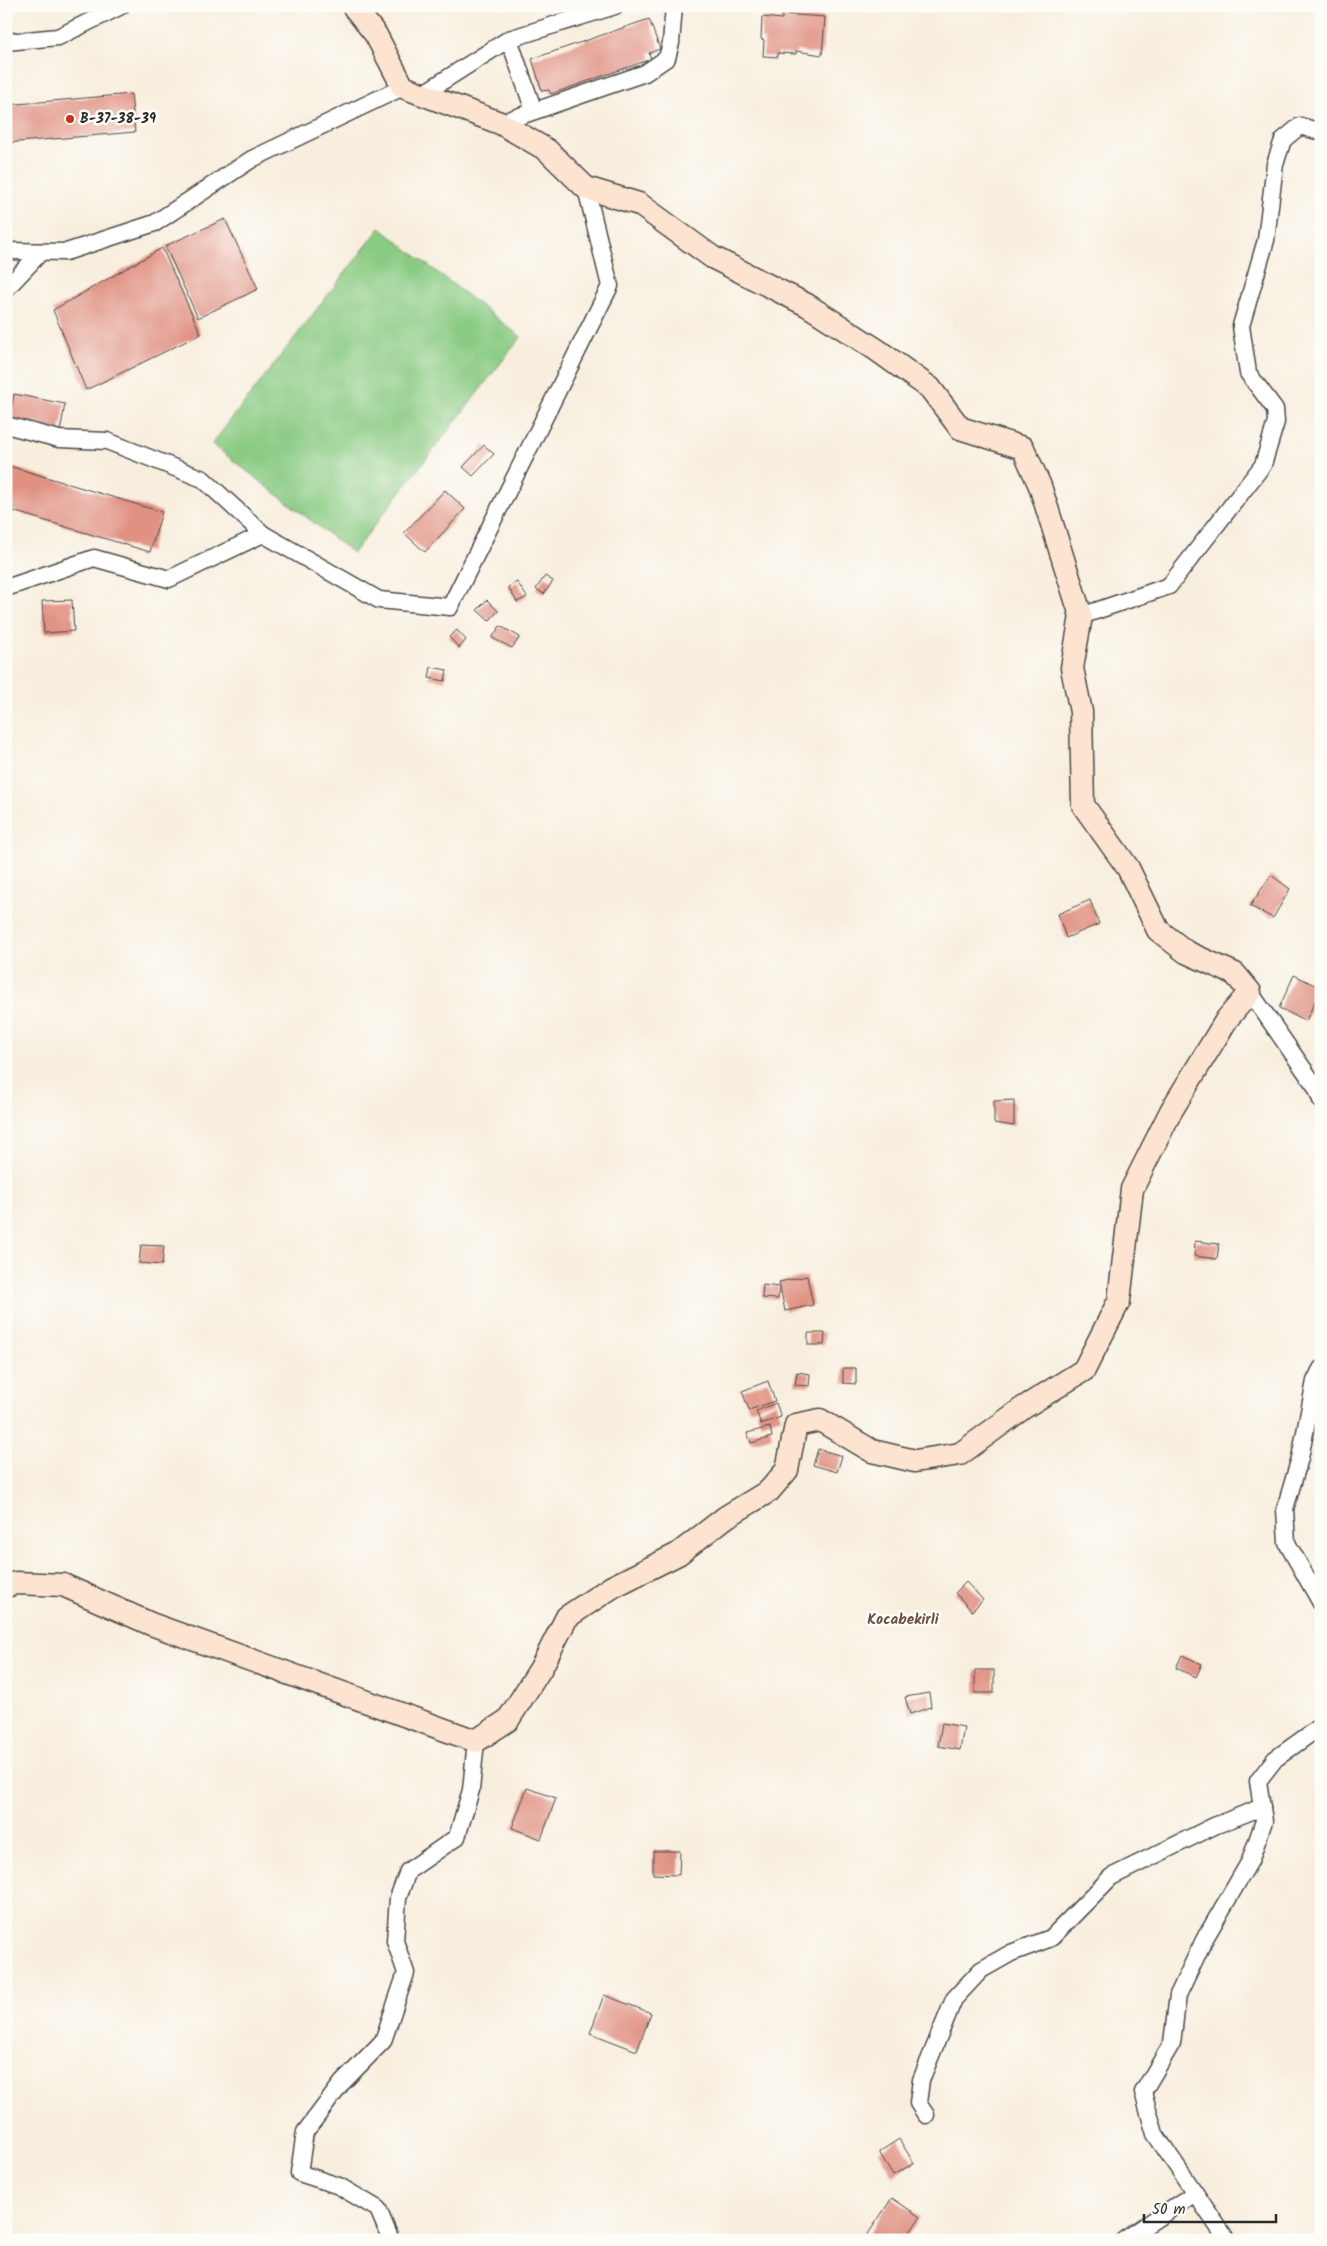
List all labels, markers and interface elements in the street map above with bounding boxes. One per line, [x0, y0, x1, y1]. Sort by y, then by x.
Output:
place label: B-37-38-39 [80, 108, 156, 130]
marker: B-37-38-39 [64, 113, 76, 125]
district label: Kocabekirli [867, 1608, 940, 1632]
scale bar [1144, 2191, 1277, 2223]
text: 50 m [1152, 2198, 1186, 2222]

